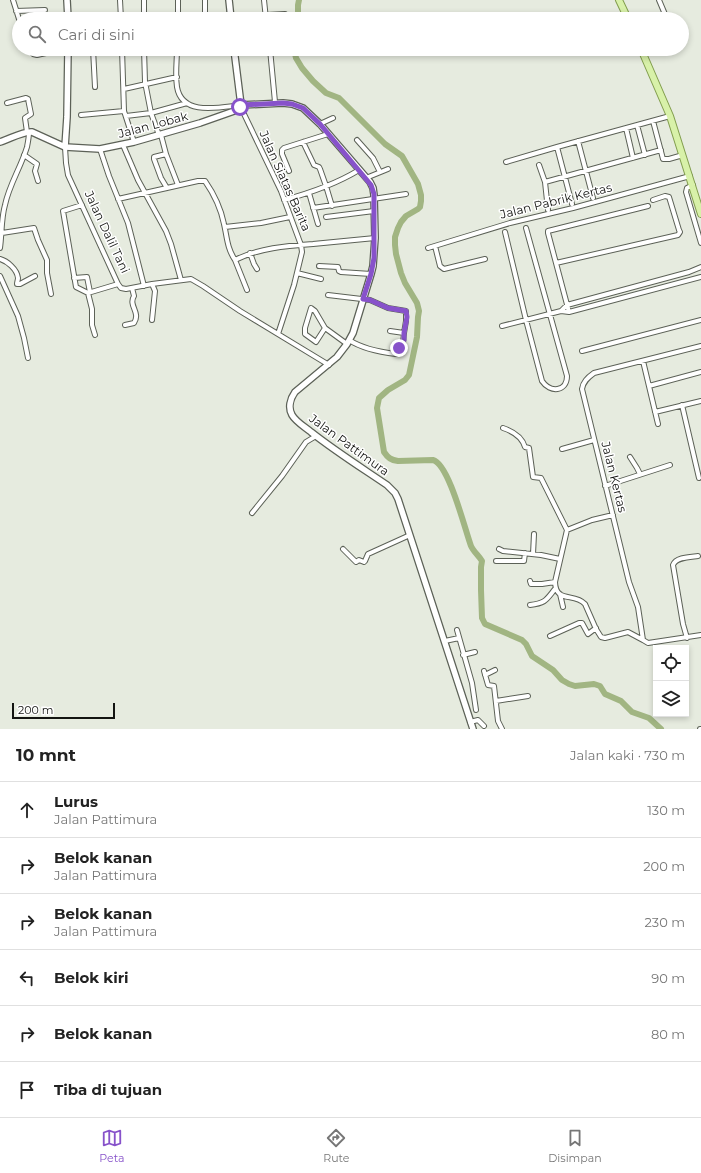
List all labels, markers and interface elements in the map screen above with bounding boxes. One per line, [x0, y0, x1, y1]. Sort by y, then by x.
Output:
search box [12, 12, 689, 56]
icon: search [26, 23, 48, 45]
text: Cari di sini [58, 25, 135, 44]
route start [231, 98, 249, 116]
street label: Jalan Lobak [115, 108, 190, 141]
street label: Jalan Siatas Barita [256, 127, 314, 234]
street label: Jalan Pabrik Kertas [497, 179, 613, 222]
street label: Jalan Dalil Tani [81, 187, 133, 275]
route end [390, 339, 408, 357]
street label: Jalan Pattimura [306, 410, 392, 479]
street label: Jalan Kertas [598, 439, 631, 514]
map controls [653, 645, 689, 717]
button: locate [653, 645, 689, 681]
button: layers [653, 681, 689, 717]
scale bar [12, 701, 115, 720]
text: 200 m [18, 703, 53, 717]
text: 10 mnt [16, 745, 76, 765]
text: Jalan kaki · 730 m [570, 747, 685, 763]
text: Lurus [54, 792, 98, 811]
icon: ahead [16, 799, 38, 821]
text: 130 m [647, 802, 685, 818]
text: Jalan Pattimura [54, 811, 157, 827]
text: Belok kanan [54, 848, 152, 867]
icon: right [16, 855, 38, 877]
text: 200 m [643, 858, 685, 874]
text: Jalan Pattimura [54, 867, 157, 883]
text: Belok kanan [54, 904, 152, 923]
icon: right [16, 911, 38, 933]
text: 230 m [644, 914, 685, 930]
text: Jalan Pattimura [54, 923, 157, 939]
icon: left [16, 967, 38, 989]
text: Belok kiri [54, 968, 129, 987]
text: 90 m [651, 970, 685, 986]
icon: right [16, 1023, 38, 1045]
text: Belok kanan [54, 1024, 152, 1043]
text: 80 m [651, 1026, 685, 1042]
icon: arrive [16, 1079, 38, 1101]
text: Tiba di tujuan [54, 1080, 162, 1099]
tab: Peta [99, 1127, 125, 1165]
tab: Rute [323, 1127, 349, 1165]
tab: Disimpan [548, 1127, 602, 1165]

